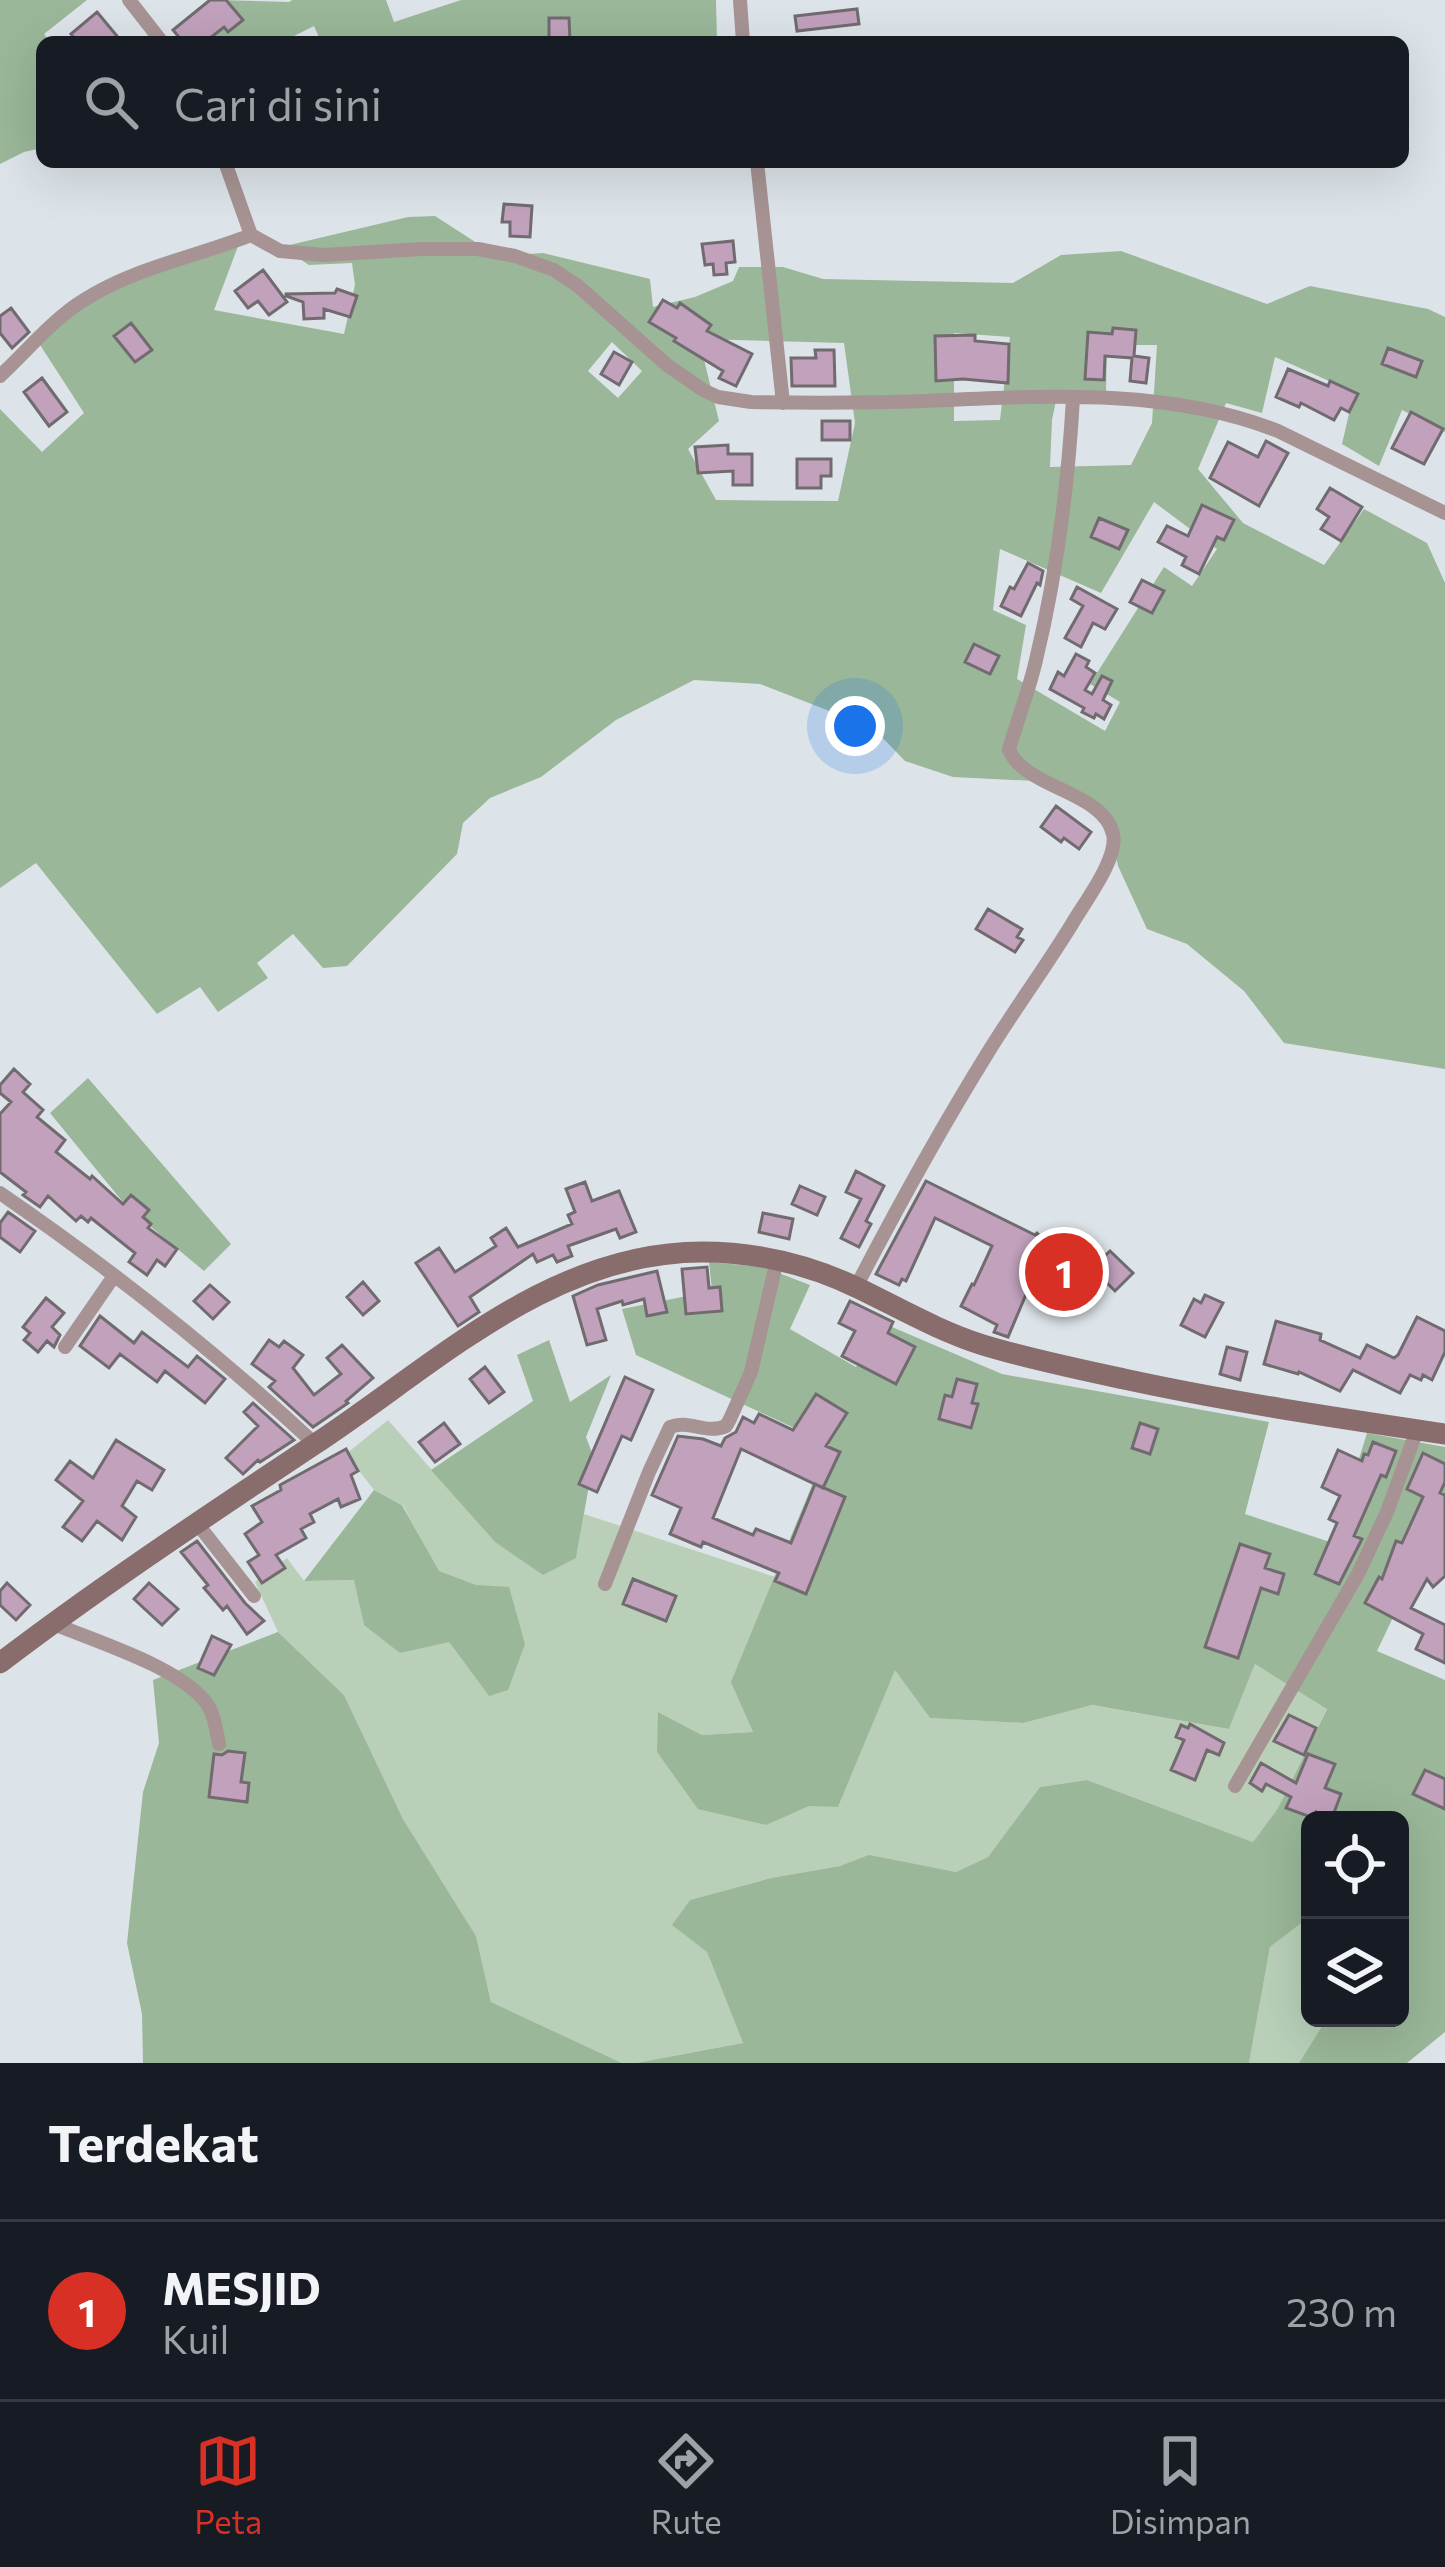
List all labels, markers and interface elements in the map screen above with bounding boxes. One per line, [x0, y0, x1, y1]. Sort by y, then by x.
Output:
search box [36, 36, 1409, 168]
icon: search [78, 69, 144, 135]
text: Cari di sini [174, 75, 382, 130]
your location [825, 696, 885, 756]
pin: 1 [1025, 1227, 1103, 1317]
map controls [1301, 1811, 1409, 2027]
button: locate [1301, 1811, 1409, 1919]
button: layers [1301, 1919, 1409, 2027]
text: Terdekat [48, 2110, 259, 2173]
text: MESJID [162, 2259, 321, 2314]
text: 1 [78, 2287, 96, 2335]
text: 230 m [1286, 2287, 1397, 2335]
text: Kuil [162, 2314, 229, 2362]
tab: Peta [194, 2428, 262, 2541]
tab: Rute [651, 2428, 722, 2541]
tab: Disimpan [1110, 2428, 1251, 2541]

